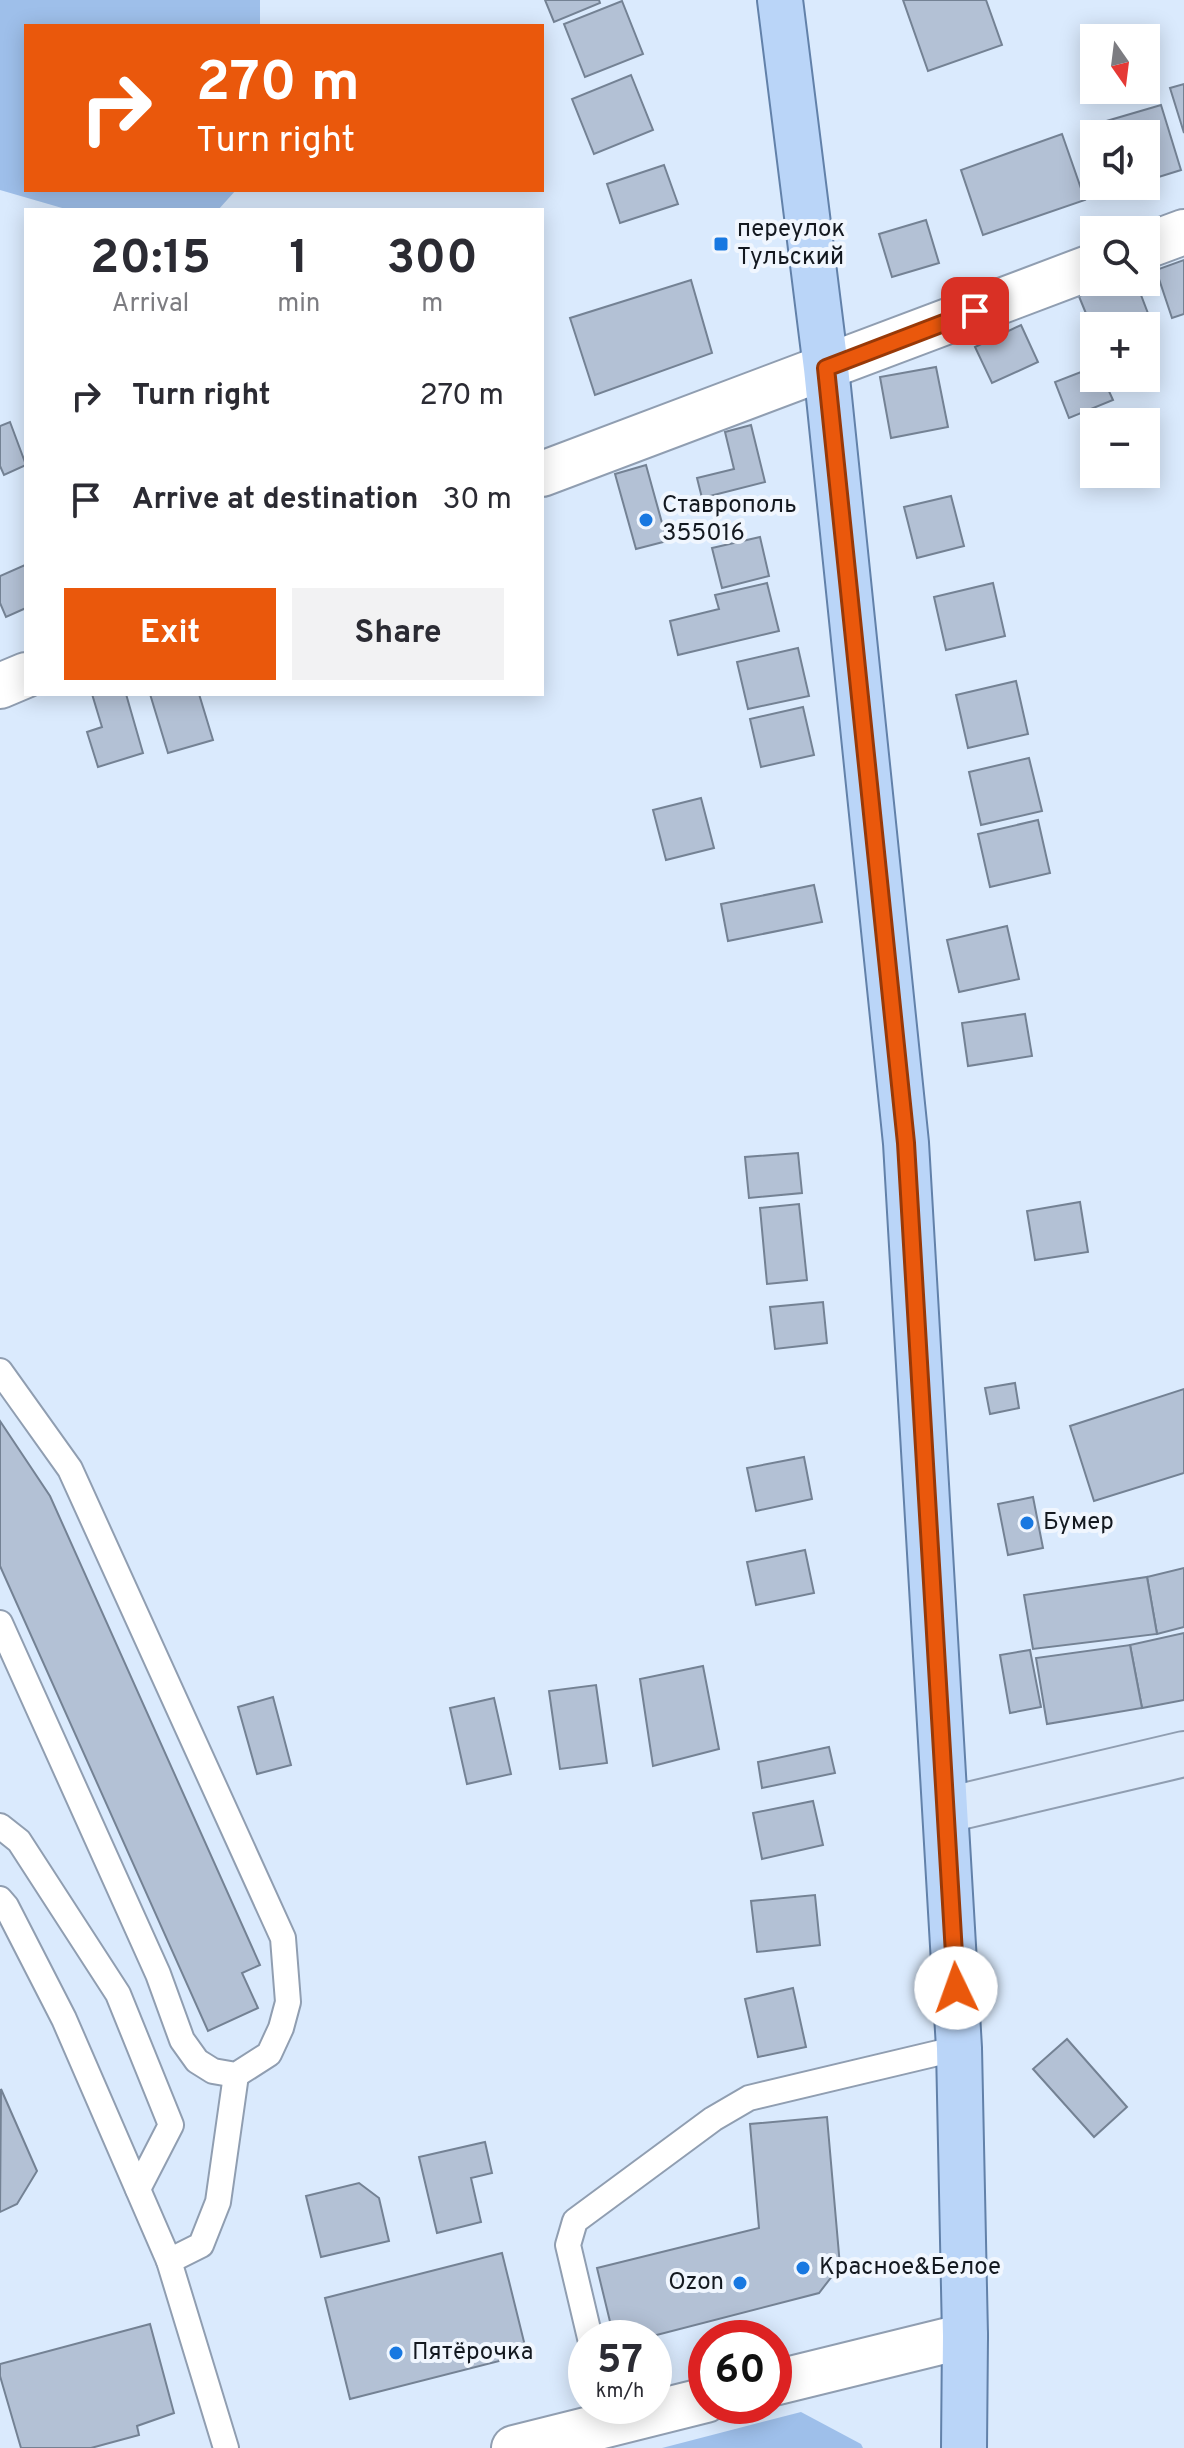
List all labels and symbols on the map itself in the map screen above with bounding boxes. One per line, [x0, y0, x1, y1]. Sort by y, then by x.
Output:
north arrow [1080, 24, 1160, 104]
place label: переулок Тульский [737, 215, 845, 273]
marker: переулок Тульский [712, 235, 730, 253]
pin [941, 277, 1009, 345]
place label: Ставрополь 355016 [662, 491, 797, 549]
marker: Ставрополь 355016 [637, 511, 655, 529]
place label: Бумер [1043, 1508, 1114, 1538]
marker: Бумер [1018, 1514, 1036, 1532]
position arrow [914, 1946, 998, 2030]
place label: Красное&Белое [819, 2253, 1001, 2283]
marker: Красное&Белое [794, 2259, 812, 2277]
place label: Ozon [668, 2268, 724, 2298]
marker: Ozon [731, 2274, 749, 2292]
speed limit sign: 60 [688, 2320, 792, 2424]
place label: Пятёрочка [412, 2338, 533, 2368]
marker: Пятёрочка [387, 2344, 405, 2362]

